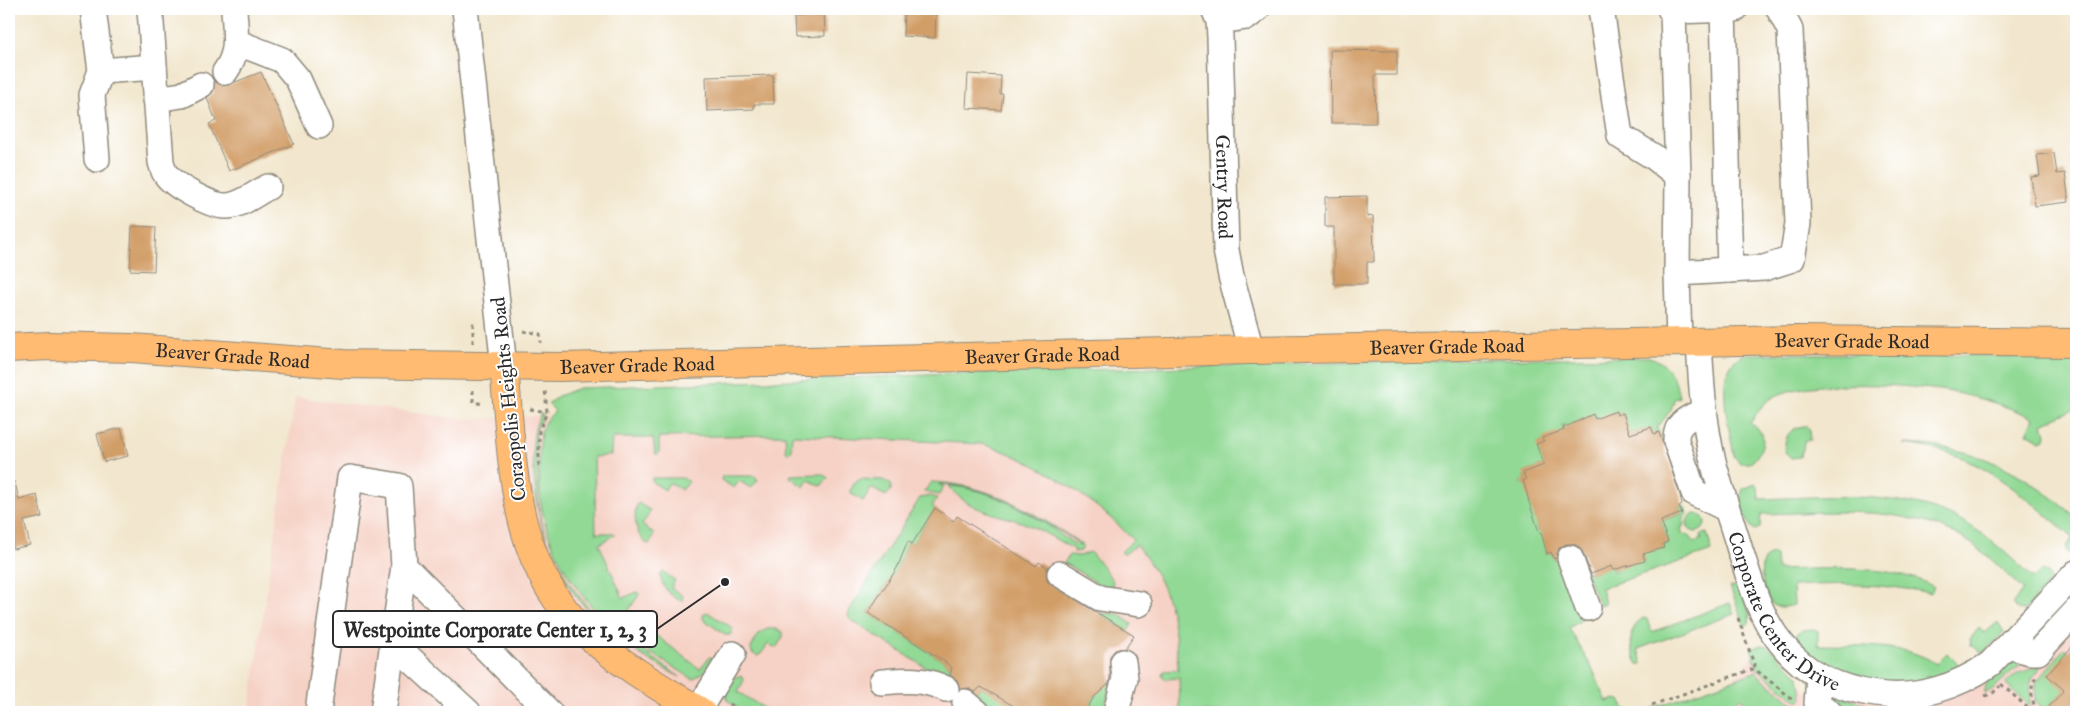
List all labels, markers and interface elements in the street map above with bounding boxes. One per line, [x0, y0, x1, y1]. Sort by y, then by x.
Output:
street label: Gentry Road [1211, 134, 1238, 240]
street label: Coraopolis Heights Road [485, 296, 532, 502]
street label: Beaver Grade Road [1774, 328, 1930, 353]
street label: Beaver Grade Road [1369, 333, 1525, 360]
street label: Beaver Grade Road [154, 338, 311, 373]
street label: Beaver Grade Road [964, 341, 1120, 369]
street label: Beaver Grade Road [559, 351, 715, 379]
street label: Corporate Center Drive [1723, 529, 1844, 696]
callout: Westpointe Corporate Center 1, 2, 3 [333, 611, 657, 647]
text: Westpointe Corporate Center 1, 2, 3 [343, 617, 647, 643]

